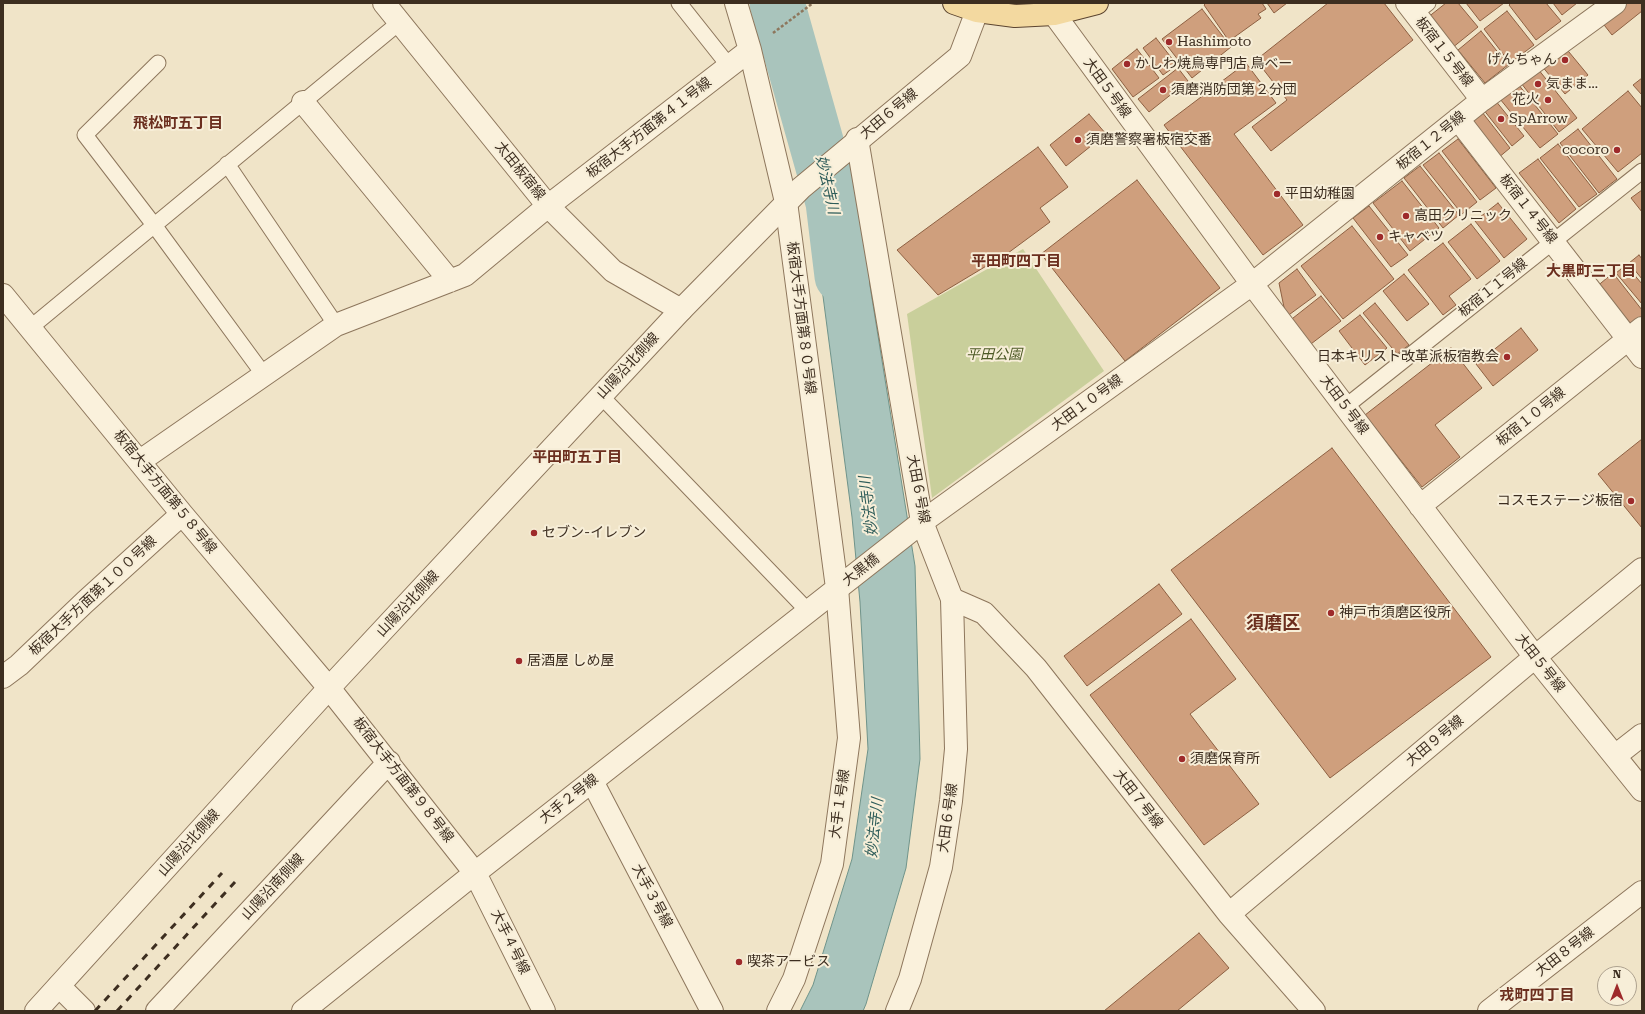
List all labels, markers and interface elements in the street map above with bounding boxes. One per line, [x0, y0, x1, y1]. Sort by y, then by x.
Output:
street label: 板宿１５号線 [1412, 14, 1476, 90]
place label: Hashimoto [1177, 34, 1251, 50]
marker: Hashimoto [1164, 37, 1174, 47]
place label: げんちゃん [1487, 52, 1557, 68]
street label: 大田５号線 [1080, 55, 1134, 121]
marker: げんちゃん [1560, 55, 1570, 65]
place label: かしわ焼鳥専門店 鳥ベー [1135, 56, 1293, 72]
marker: かしわ焼鳥専門店 鳥ベー [1122, 59, 1132, 69]
street label: 板宿大手方面第４１号線 [583, 74, 715, 182]
place label: 気まま… [1546, 76, 1598, 92]
marker: 気まま… [1533, 79, 1543, 89]
place label: 須磨消防団第２分団 [1171, 82, 1297, 98]
street label: 大田６号線 [857, 85, 921, 143]
marker: 須磨消防団第２分団 [1158, 85, 1168, 95]
place label: 花火 [1512, 92, 1540, 108]
marker: 花火 [1543, 95, 1553, 105]
street label: 板宿１２号線 [1393, 108, 1469, 174]
place label: SpArrow [1509, 111, 1568, 127]
marker: SpArrow [1496, 114, 1506, 124]
district label: 飛松町五丁目 [133, 115, 223, 133]
place label: 須磨警察署板宿交番 [1086, 132, 1212, 148]
marker: 須磨警察署板宿交番 [1073, 135, 1083, 145]
street label: 太田板宿線 [491, 139, 549, 203]
place label: cocoro [1562, 142, 1609, 158]
marker: cocoro [1612, 145, 1622, 155]
water label: 妙法寺川 [811, 154, 843, 216]
street label: 板宿１４号線 [1496, 171, 1560, 247]
place label: 平田幼稚園 [1285, 186, 1355, 202]
marker: 平田幼稚園 [1272, 189, 1282, 199]
place label: 高田クリニック [1414, 208, 1512, 224]
marker: 高田クリニック [1401, 211, 1411, 221]
place label: キャベツ [1388, 229, 1444, 245]
marker: キャベツ [1375, 232, 1385, 242]
street label: 板宿大手方面第８０号線 [783, 241, 819, 395]
district label: 平田町四丁目 [971, 253, 1061, 271]
street label: 板宿１１号線 [1455, 255, 1531, 321]
district label: 大黒町三丁目 [1546, 263, 1636, 281]
street label: 山陽沿北側線 [593, 330, 663, 402]
park label: 平田公園 [966, 347, 1022, 363]
place label: 日本キリスト改革派板宿教会 [1317, 349, 1499, 365]
marker: 日本キリスト改革派板宿教会 [1502, 352, 1512, 362]
street label: 大田１０号線 [1048, 372, 1126, 434]
street label: 大田５号線 [1316, 372, 1372, 438]
street label: 板宿１０号線 [1493, 384, 1569, 450]
street label: 板宿大手方面第５８号線 [110, 427, 220, 557]
district label: 平田町五丁目 [532, 449, 622, 467]
street label: 大田６号線 [903, 453, 933, 525]
water label: 妙法寺川 [856, 475, 882, 537]
place label: コスモステージ板宿 [1497, 493, 1623, 509]
marker: コスモステージ板宿 [1626, 496, 1636, 506]
place label: セブン-イレブン [542, 525, 646, 541]
marker: セブン-イレブン [529, 528, 539, 538]
street label: 板宿大手方面第１００号線 [26, 533, 160, 659]
street label: 大黒橋 [839, 550, 883, 590]
street label: 山陽沿北側線 [373, 568, 443, 640]
place label: 神戸市須磨区役所 [1339, 605, 1451, 621]
marker: 神戸市須磨区役所 [1326, 608, 1336, 618]
district label: 須磨区 [1246, 613, 1300, 635]
street label: 大田５号線 [1512, 630, 1568, 696]
place label: 居酒屋 しめ屋 [527, 653, 615, 669]
marker: 居酒屋 しめ屋 [514, 656, 524, 666]
street label: 大田９号線 [1403, 712, 1467, 770]
street label: 板宿大手方面第９８号線 [349, 714, 457, 846]
place label: 須磨保育所 [1190, 751, 1260, 767]
marker: 須磨保育所 [1177, 754, 1187, 764]
street label: 大田７号線 [1110, 766, 1166, 832]
street label: 大手１号線 [827, 768, 853, 840]
street label: 大手２号線 [536, 771, 602, 827]
street label: 大田６号線 [935, 782, 961, 854]
water label: 妙法寺川 [863, 797, 887, 859]
street label: 山陽沿北側線 [155, 806, 223, 880]
street label: 山陽沿南側線 [238, 851, 308, 923]
street label: 大手３号線 [628, 861, 676, 931]
street label: 大手４号線 [487, 907, 533, 977]
street label: 大田８号線 [1532, 924, 1598, 980]
place label: 喫茶アービス [747, 954, 830, 970]
marker: 喫茶アービス [734, 957, 744, 967]
north arrow [1597, 966, 1637, 1006]
text: N [1613, 968, 1621, 981]
district label: 戎町四丁目 [1500, 987, 1574, 1005]

